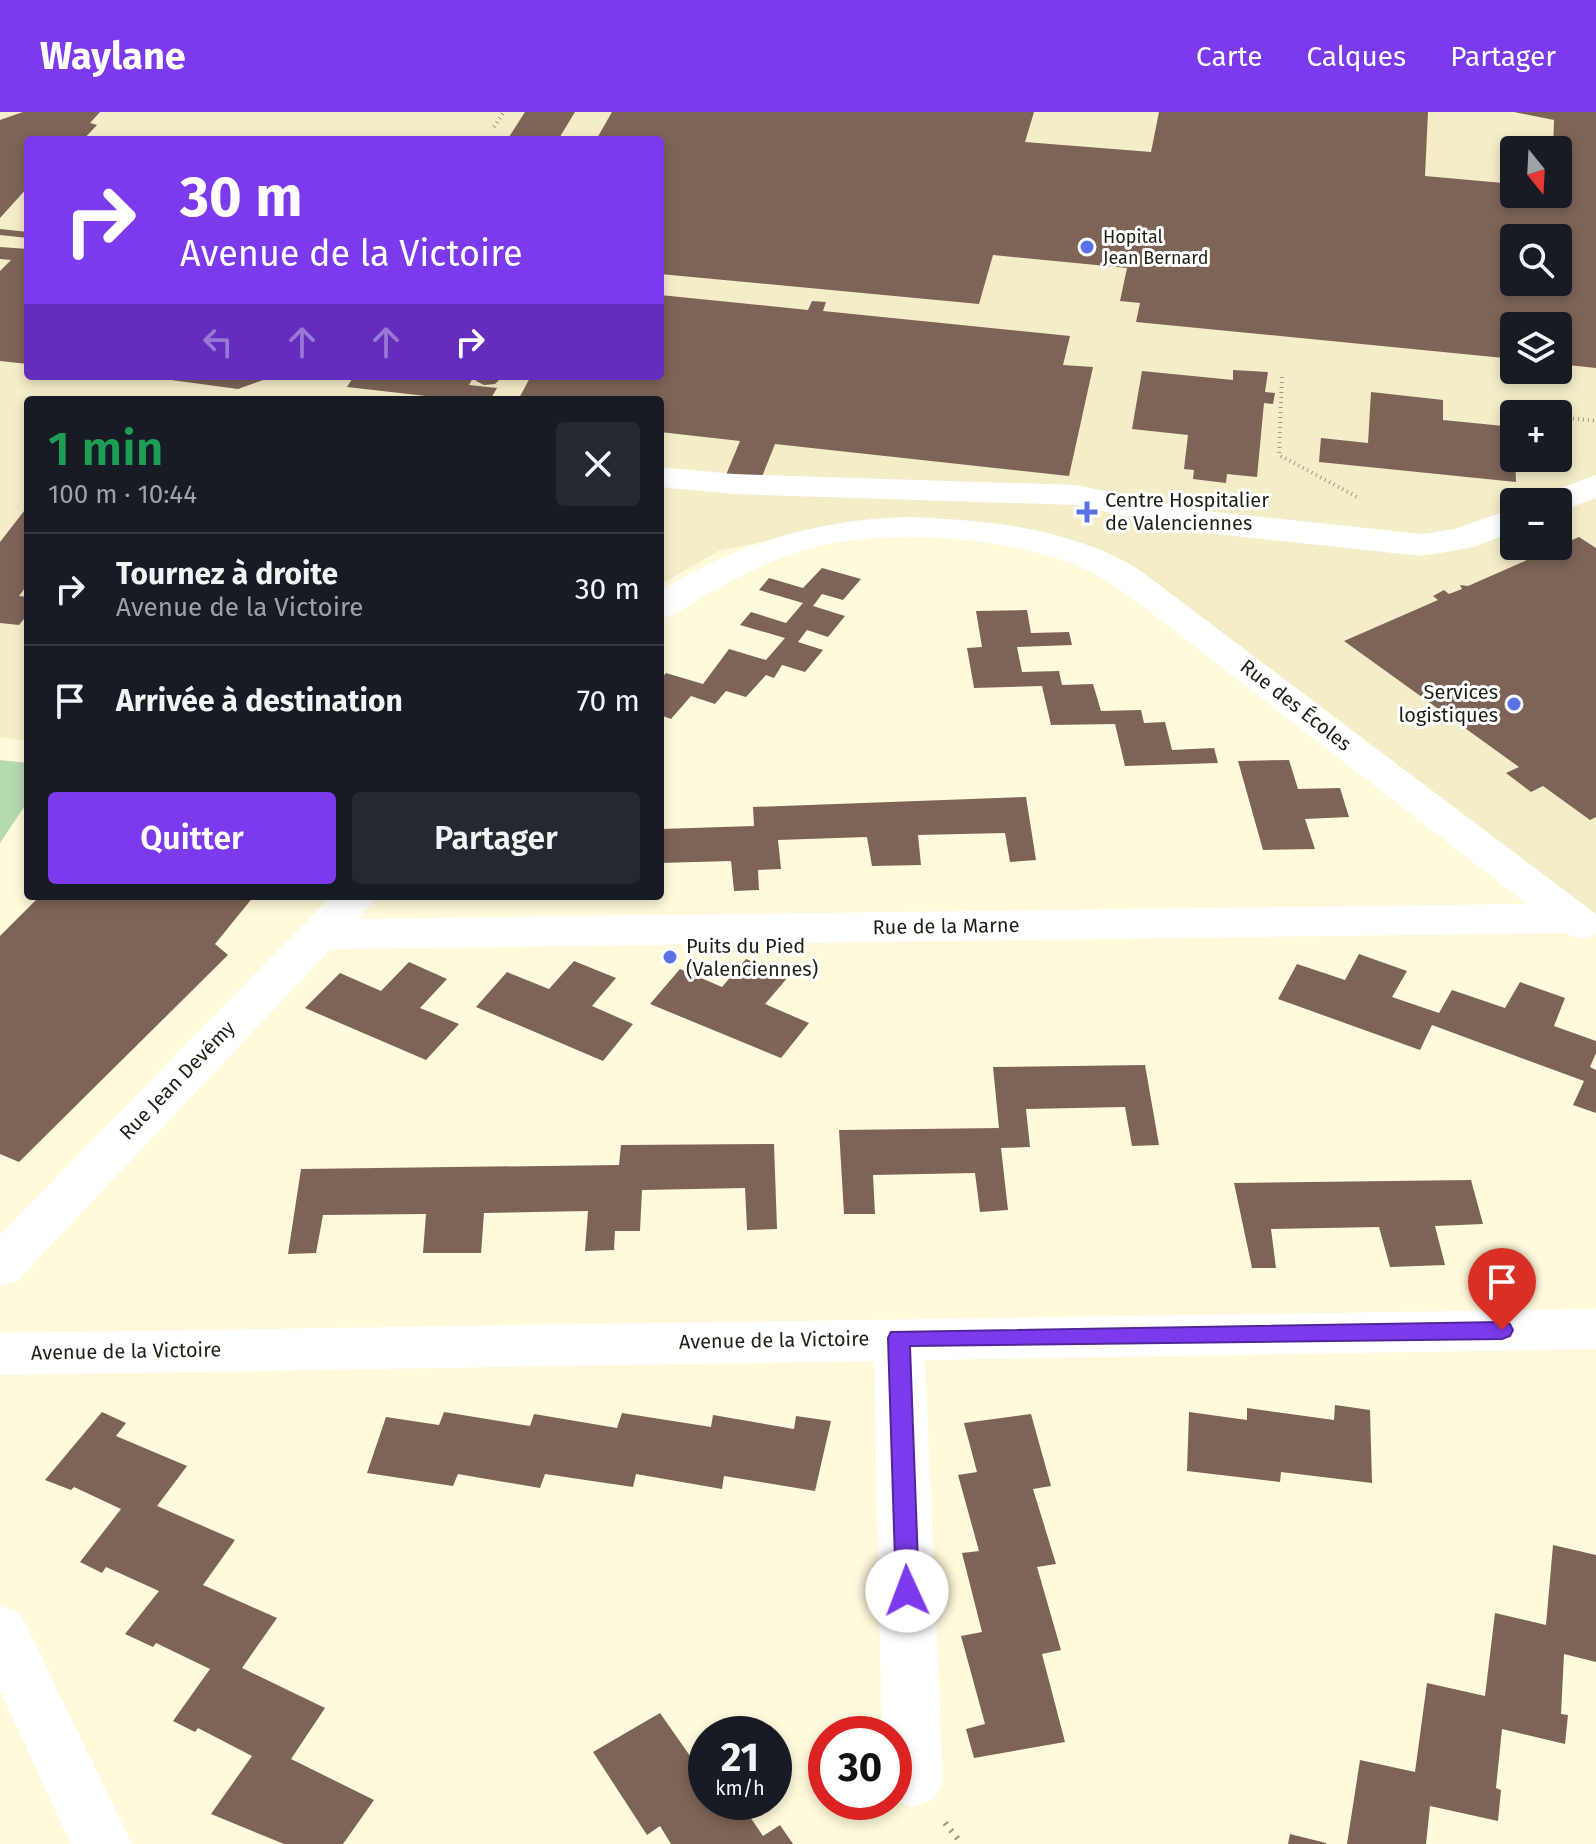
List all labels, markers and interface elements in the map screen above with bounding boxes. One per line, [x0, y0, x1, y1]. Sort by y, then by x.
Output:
text: Waylane [40, 33, 186, 79]
text: Carte [1196, 40, 1262, 73]
text: Calques [1306, 40, 1406, 73]
text: Partager [1450, 40, 1556, 73]
north arrow [1500, 136, 1572, 208]
map controls [1500, 136, 1572, 560]
text: 30 m [180, 164, 302, 231]
icon: right [48, 168, 152, 272]
button: search [1500, 224, 1572, 296]
place label: Hopital Jean Bernard [1103, 226, 1208, 269]
text: Avenue de la Victoire [180, 232, 523, 276]
marker: Hopital Jean Bernard [1078, 238, 1096, 256]
button: layers [1500, 312, 1572, 384]
icon: left [196, 320, 240, 364]
icon: ahead [280, 320, 324, 364]
icon: ahead [364, 320, 408, 364]
icon: right [448, 320, 492, 364]
button: + [1500, 400, 1572, 472]
text: 1 min [48, 420, 164, 478]
button: close [556, 422, 640, 506]
text: 100 m · 10:44 [48, 479, 197, 510]
place label: Centre Hospitalier de Valenciennes [1105, 488, 1269, 535]
button: − [1500, 488, 1572, 560]
marker: Centre Hospitalier de Valenciennes [1076, 501, 1098, 523]
text: Tournez à droite [116, 556, 338, 592]
icon: right [48, 567, 92, 611]
text: 30 m [575, 571, 640, 607]
text: Avenue de la Victoire [116, 592, 363, 623]
street label: Rue des Écoles [1236, 654, 1356, 756]
icon: arrive [48, 679, 92, 723]
place label: Services logistiques [1398, 680, 1498, 727]
text: Arrivée à destination [116, 683, 403, 719]
text: 70 m [577, 683, 640, 719]
marker: Services logistiques [1505, 695, 1523, 713]
button: Quitter [48, 792, 336, 884]
button: Partager [352, 792, 640, 884]
street label: Rue de la Marne [872, 913, 1020, 939]
place label: Puits du Pied (Valenciennes) [686, 934, 818, 981]
marker: Puits du Pied (Valenciennes) [661, 948, 679, 966]
street label: Rue Jean Devémy [114, 1015, 240, 1144]
pin [1468, 1248, 1536, 1330]
icon: arrive [1480, 1260, 1524, 1304]
street label: Avenue de la Victoire [679, 1326, 869, 1354]
street label: Avenue de la Victoire [31, 1337, 221, 1365]
position arrow [865, 1549, 949, 1633]
speed limit sign: 30 [808, 1716, 912, 1820]
text: 21 [721, 1734, 759, 1782]
text: km/h [715, 1776, 765, 1800]

